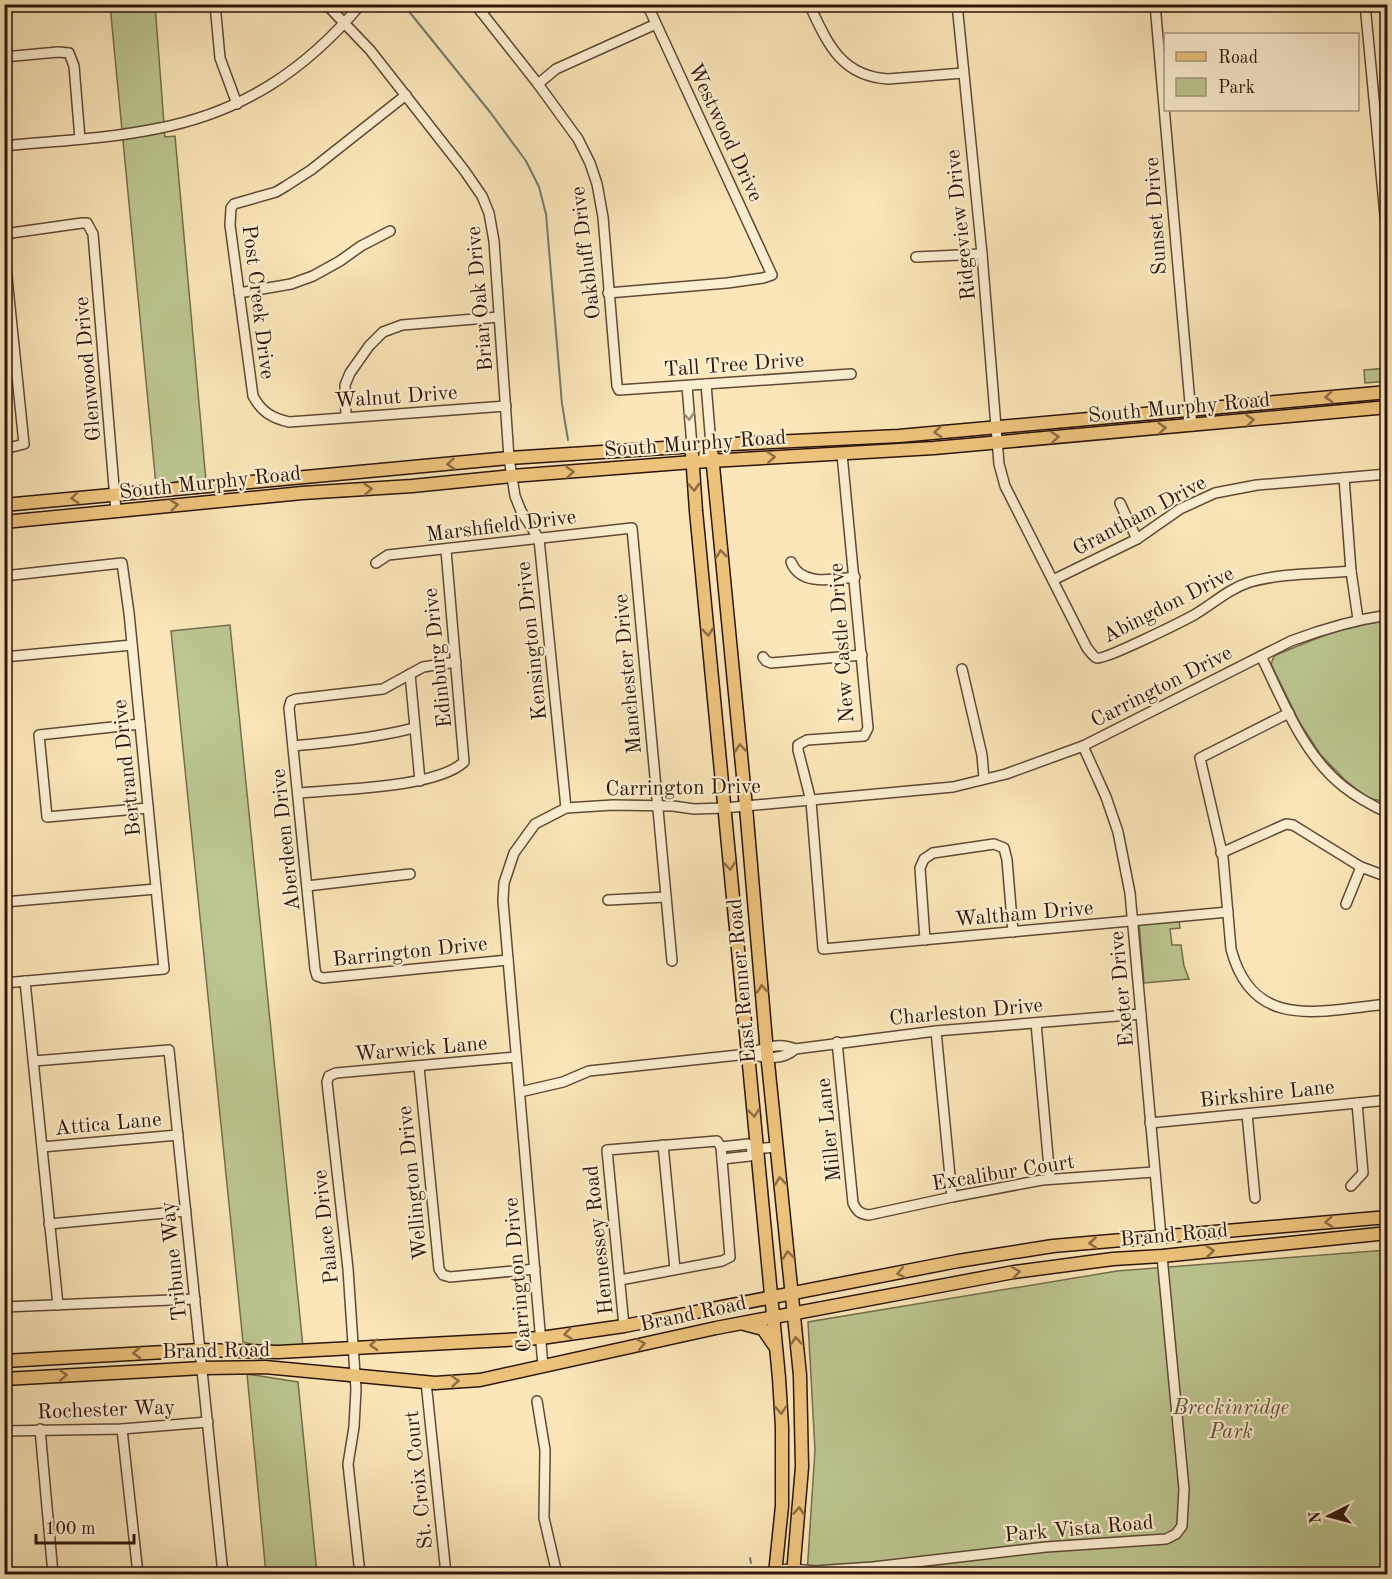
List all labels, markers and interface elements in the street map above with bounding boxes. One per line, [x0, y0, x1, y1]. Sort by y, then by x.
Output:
legend [1164, 33, 1359, 111]
text: Road [1218, 49, 1258, 67]
street label: Westwood Drive [683, 60, 766, 205]
text: Park [1218, 79, 1255, 97]
street label: Ridgeview Drive [943, 148, 980, 301]
street label: Sunset Drive [1142, 156, 1171, 275]
street label: Oakbluff Drive [568, 185, 605, 321]
street label: Post Creek Drive [238, 224, 277, 380]
street label: Briar Oak Drive [464, 225, 497, 372]
street label: Glenwood Drive [72, 296, 105, 442]
street label: Tall Tree Drive [663, 350, 805, 381]
street label: Walnut Drive [334, 383, 458, 412]
street label: South Murphy Road [1087, 390, 1271, 427]
one-way arrow [1325, 390, 1334, 403]
one-way arrow [683, 412, 696, 421]
one-way arrow [1246, 414, 1255, 427]
one-way arrow [1157, 422, 1166, 435]
one-way arrow [933, 425, 942, 438]
street label: South Murphy Road [603, 428, 787, 461]
one-way arrow [1051, 431, 1060, 444]
one-way arrow [766, 451, 775, 464]
one-way arrow [446, 457, 455, 470]
street label: South Murphy Road [118, 463, 302, 503]
one-way arrow [566, 465, 575, 478]
street label: Grantham Drive [1070, 472, 1210, 560]
one-way arrow [364, 482, 373, 495]
one-way arrow [688, 482, 701, 491]
one-way arrow [70, 491, 79, 504]
one-way arrow [169, 499, 178, 512]
street label: Marshfield Drive [425, 507, 577, 546]
one-way arrow [715, 550, 727, 559]
street label: Kensington Drive [514, 560, 551, 721]
street label: New Castle Drive [826, 562, 859, 724]
street label: Abingdon Drive [1100, 563, 1238, 647]
street label: Edinburg Drive [421, 587, 456, 729]
street label: Manchester Drive [611, 593, 646, 755]
one-way arrow [701, 628, 714, 637]
street label: Carrington Drive [1088, 643, 1236, 732]
street label: Bertrand Drive [110, 698, 145, 837]
one-way arrow [734, 744, 747, 753]
street label: Aberdeen Drive [269, 768, 304, 912]
street label: Carrington Drive [605, 777, 761, 800]
one-way arrow [723, 862, 736, 871]
street label: East Renner Road [725, 897, 760, 1064]
street label: Waltham Drive [954, 898, 1094, 931]
street label: Exeter Drive [1107, 930, 1138, 1048]
street label: Barrington Drive [332, 934, 489, 971]
one-way arrow [756, 984, 769, 993]
street label: Charleston Drive [888, 995, 1044, 1030]
street label: Warwick Lane [354, 1033, 488, 1066]
street label: Miller Lane [814, 1077, 845, 1183]
street label: Birkshire Lane [1199, 1077, 1336, 1112]
street label: Wellington Drive [395, 1105, 432, 1261]
one-way arrow [747, 1108, 760, 1117]
street label: Attica Lane [54, 1109, 162, 1140]
street label: Excalibur Court [931, 1152, 1076, 1195]
street label: Hennessey Road [581, 1164, 618, 1316]
street label: Palace Drive [310, 1169, 343, 1285]
one-way arrow [774, 1176, 787, 1185]
street label: Carrington Drive [501, 1197, 536, 1353]
street label: Tribune Way [158, 1200, 191, 1322]
one-way arrow [1325, 1215, 1334, 1228]
street label: Brand Road [1119, 1220, 1229, 1251]
one-way arrow [1089, 1236, 1098, 1249]
one-way arrow [1205, 1245, 1215, 1258]
one-way arrow [782, 1250, 795, 1259]
one-way arrow [896, 1266, 906, 1279]
one-way arrow [1012, 1267, 1021, 1279]
street label: Brand Road [638, 1293, 749, 1336]
one-way arrow [564, 1327, 573, 1340]
one-way arrow [790, 1336, 803, 1345]
one-way arrow [636, 1338, 646, 1351]
one-way arrow [369, 1339, 378, 1352]
street label: Brand Road [162, 1340, 270, 1363]
one-way arrow [133, 1347, 142, 1360]
one-way arrow [58, 1369, 67, 1382]
one-way arrow [451, 1375, 460, 1388]
street label: Rochester Way [37, 1398, 175, 1423]
park label: Breckinridge Park [1172, 1398, 1289, 1443]
one-way arrow [774, 1405, 787, 1414]
street label: St. Croix Court [402, 1409, 437, 1550]
north arrow [1299, 1486, 1359, 1546]
one-way arrow [792, 1506, 805, 1515]
scale bar [36, 1507, 134, 1545]
text: N [1307, 1510, 1325, 1524]
street label: Park Vista Road [1004, 1513, 1155, 1546]
text: 100 m [45, 1520, 96, 1538]

